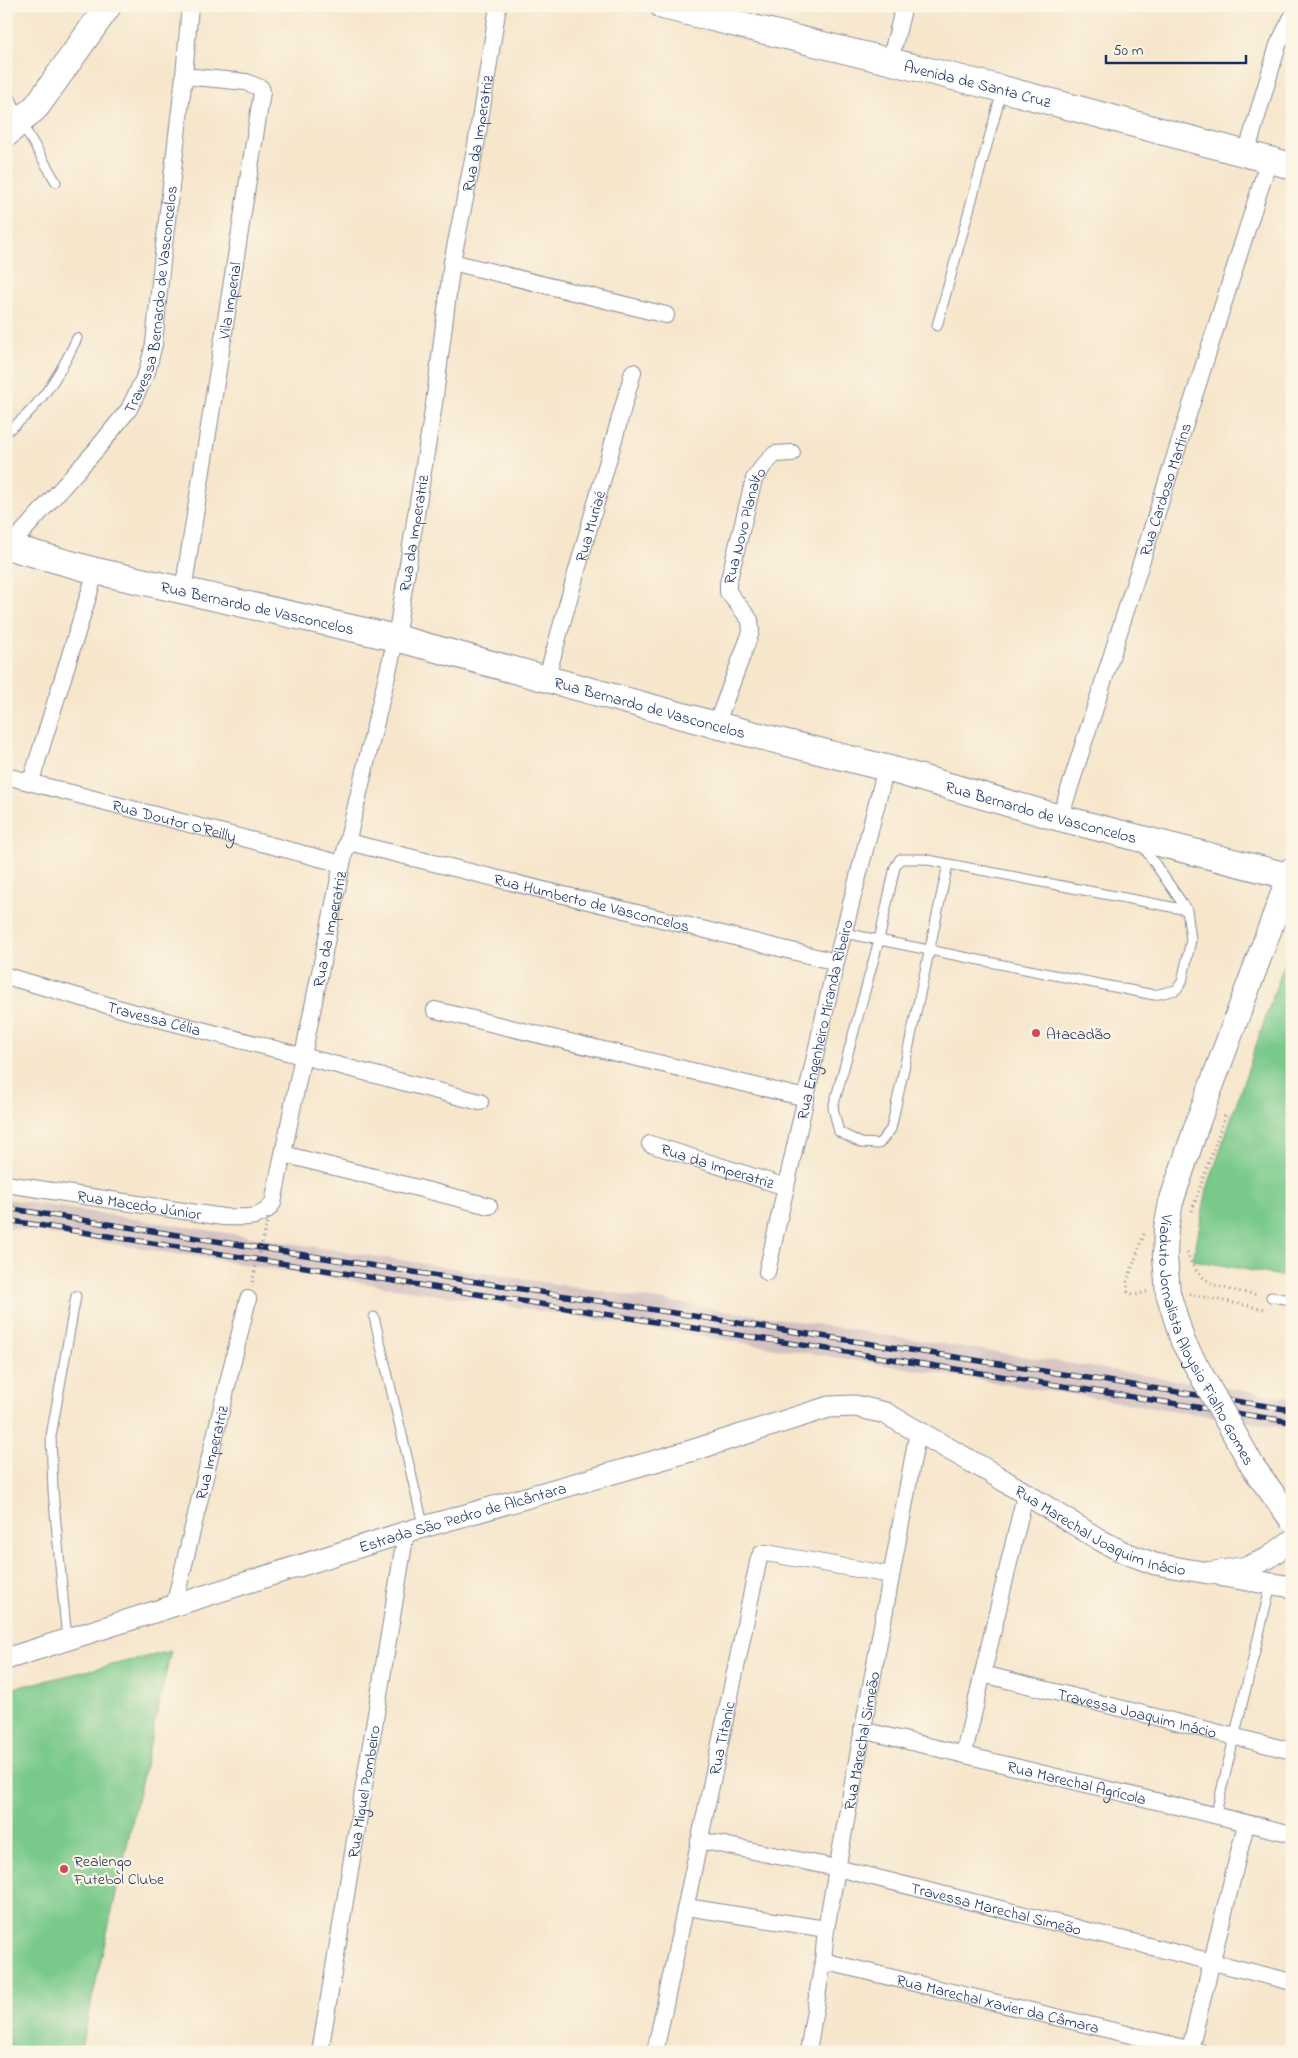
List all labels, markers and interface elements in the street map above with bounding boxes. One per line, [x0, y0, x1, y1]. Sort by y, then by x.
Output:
scale bar [1106, 32, 1246, 64]
text: 50 m [1113, 40, 1144, 62]
street label: Avenida de Santa Cruz [901, 55, 1054, 115]
street label: Rua da Imperatriz [457, 73, 501, 194]
street label: Travessa Bernardo de Vasconcelos [119, 184, 185, 418]
street label: Vila Imperial [213, 260, 249, 342]
street label: Rua Cardoso Martins [1134, 420, 1199, 559]
street label: Rua Novo Planalto [718, 462, 773, 587]
street label: Rua da Imperatriz [394, 473, 436, 594]
street label: Rua Muriaé [570, 487, 613, 565]
street label: Rua Bernardo de Vasconcelos [158, 576, 356, 642]
street label: Rua Bernardo de Vasconcelos [551, 671, 748, 746]
street label: Rua Bernardo de Vasconcelos [942, 776, 1139, 851]
street label: Rua Doutor O'Reilly [109, 794, 239, 850]
street label: Rua Humberto de Vasconcelos [491, 868, 692, 940]
street label: Rua da Imperatriz [307, 869, 354, 990]
street label: Rua Engenheiro Miranda Ribeiro [791, 917, 860, 1122]
street label: Travessa Célia [104, 996, 203, 1043]
place label: Atacadão [1046, 1023, 1111, 1047]
marker: Atacadão [1030, 1027, 1042, 1039]
street label: Rua da Imperatriz [657, 1138, 777, 1197]
street label: Rua Macedo Júnior [75, 1185, 203, 1228]
street label: Viaduto Jornalista Aloysio Fialho Gomes [1151, 1211, 1260, 1470]
street label: Rua Imperatriz [190, 1403, 236, 1502]
street label: Estrada São Pedro de Alcântara [356, 1477, 569, 1560]
street label: Rua Marechal Joaquim Inácio [1009, 1480, 1187, 1583]
street label: Rua Marechal Simeão [838, 1670, 887, 1812]
street label: Travessa Joaquim Inácio [1055, 1683, 1219, 1746]
street label: Rua Titanic [704, 1698, 743, 1777]
street label: Rua Miguel Pombeiro [342, 1724, 388, 1860]
street label: Rua Marechal Agrícola [1004, 1755, 1148, 1812]
place label: Realengo Futebol Clube [73, 1850, 165, 1892]
marker: Realengo Futebol Clube [58, 1863, 70, 1875]
street label: Travessa Marechal Simeão [908, 1877, 1084, 1943]
street label: Rua Marechal Xavier da Câmara [894, 1969, 1101, 2041]

